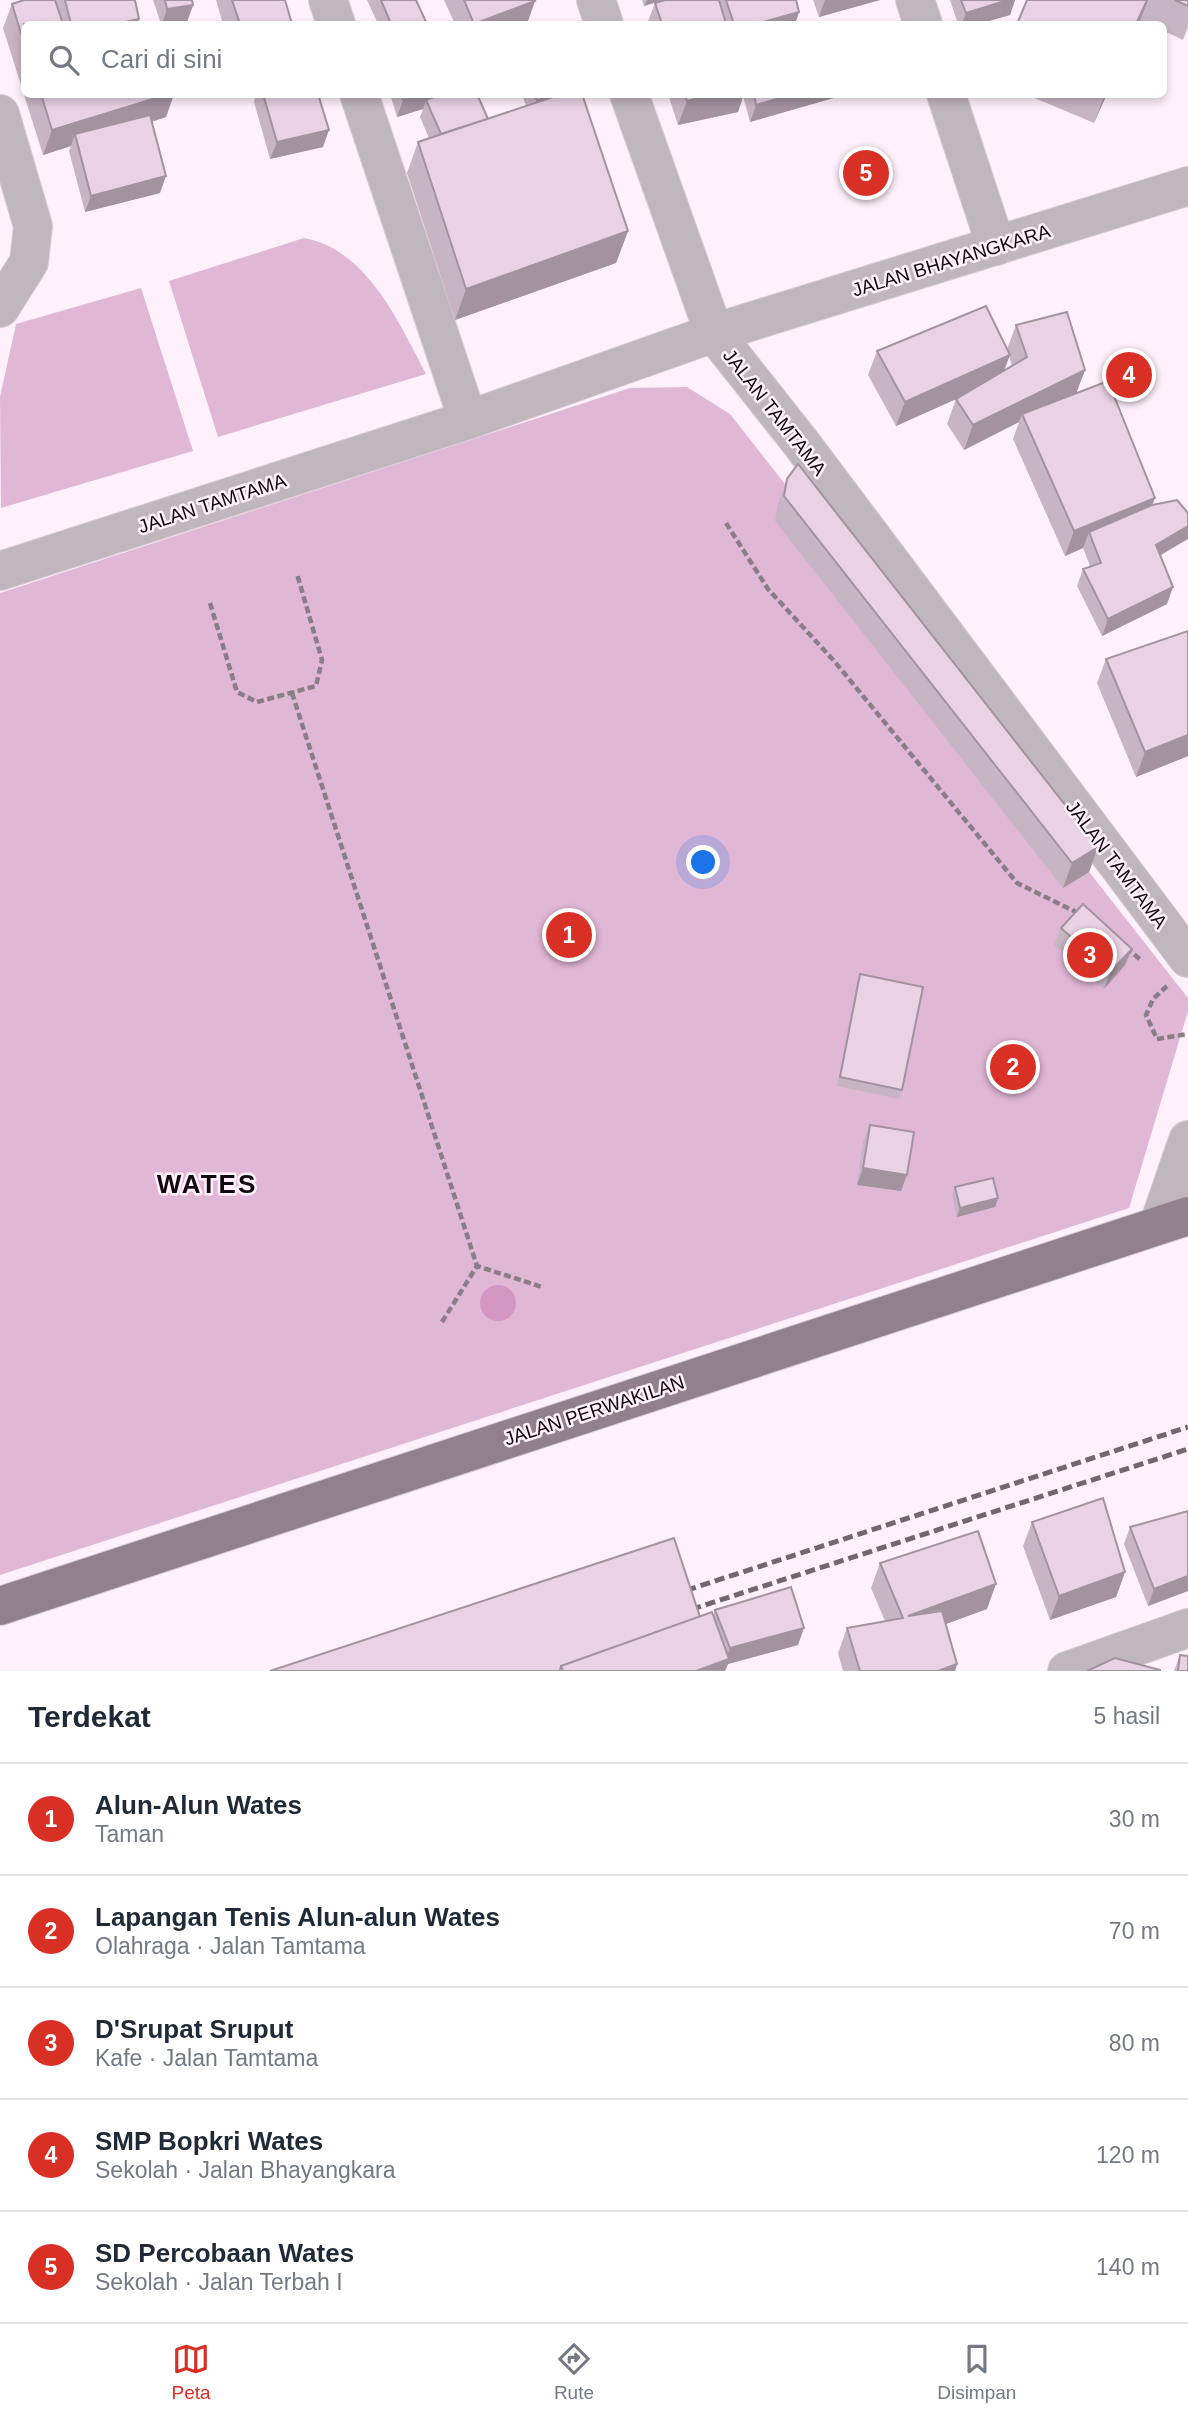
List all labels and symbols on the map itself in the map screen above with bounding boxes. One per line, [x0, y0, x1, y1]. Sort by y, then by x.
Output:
pin: 5 [843, 147, 889, 199]
street label: JALAN BHAYANGKARA [849, 220, 1053, 301]
street label: JALAN TAMTAMA [719, 345, 831, 480]
pin: 4 [1106, 349, 1152, 401]
street label: JALAN TAMTAMA [136, 470, 289, 537]
street label: JALAN TAMTAMA [1062, 796, 1172, 932]
your location [686, 845, 720, 879]
pin: 1 [546, 909, 592, 961]
pin: 3 [1067, 929, 1113, 981]
pin: 2 [990, 1041, 1036, 1093]
district label: WATES [157, 1169, 257, 1199]
street label: JALAN PERWAKILAN [502, 1371, 687, 1450]

